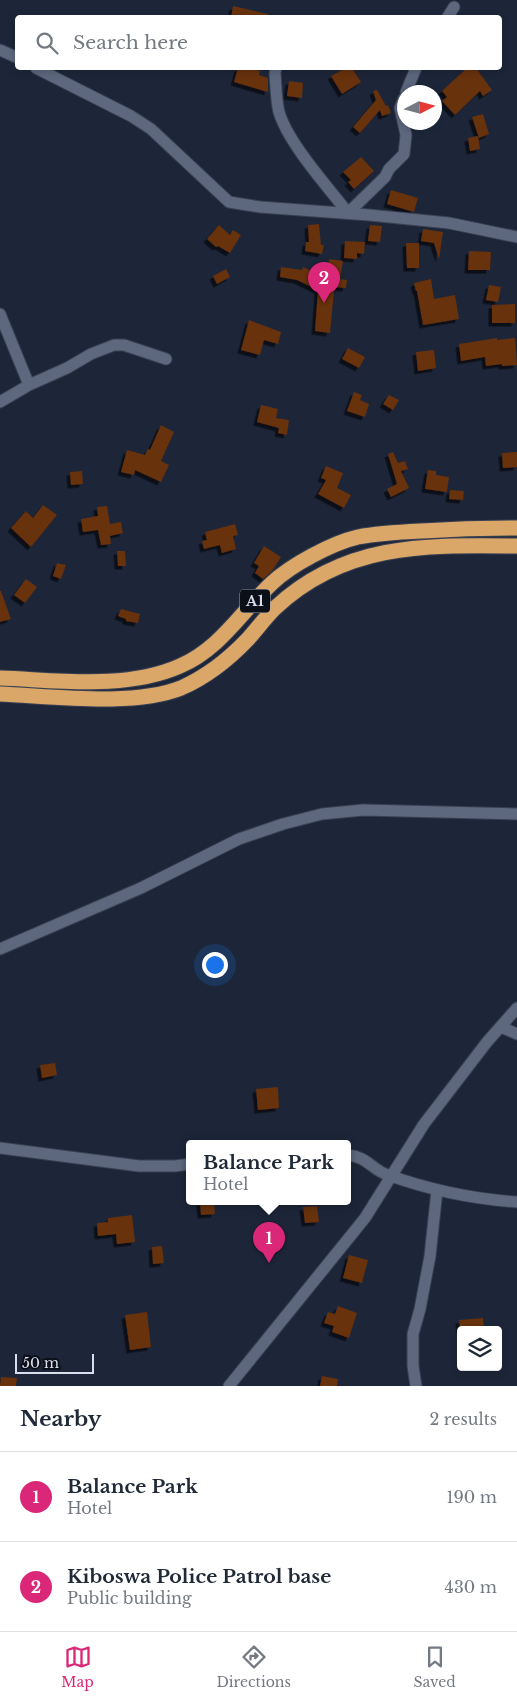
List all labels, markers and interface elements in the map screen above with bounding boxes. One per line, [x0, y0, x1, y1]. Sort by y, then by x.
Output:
search box [15, 15, 502, 70]
icon: search [33, 29, 61, 57]
text: Search here [73, 31, 188, 54]
north arrow [397, 85, 442, 130]
pin: 2 [308, 262, 340, 303]
road number: A1 [240, 590, 270, 612]
your location [202, 952, 228, 978]
popup [186, 1140, 351, 1205]
text: Balance Park [203, 1151, 334, 1174]
text: Hotel [203, 1174, 248, 1194]
pin: 1 [253, 1222, 285, 1263]
map controls [457, 1326, 502, 1371]
button: layers [457, 1326, 502, 1371]
scale bar [15, 1351, 94, 1374]
text: 50 m [22, 1354, 59, 1372]
text: Nearby [20, 1406, 101, 1432]
text: 2 results [429, 1409, 497, 1429]
text: Balance Park [67, 1475, 198, 1498]
text: 1 [33, 1487, 39, 1507]
text: 190 m [446, 1487, 497, 1507]
text: Hotel [67, 1498, 112, 1518]
text: Kiboswa Police Patrol base [67, 1565, 331, 1588]
text: 2 [31, 1577, 41, 1597]
text: 430 m [445, 1577, 497, 1597]
text: Public building [67, 1588, 192, 1608]
tab: Map [61, 1643, 94, 1691]
tab: Directions [216, 1643, 291, 1691]
tab: Saved [413, 1643, 456, 1691]

